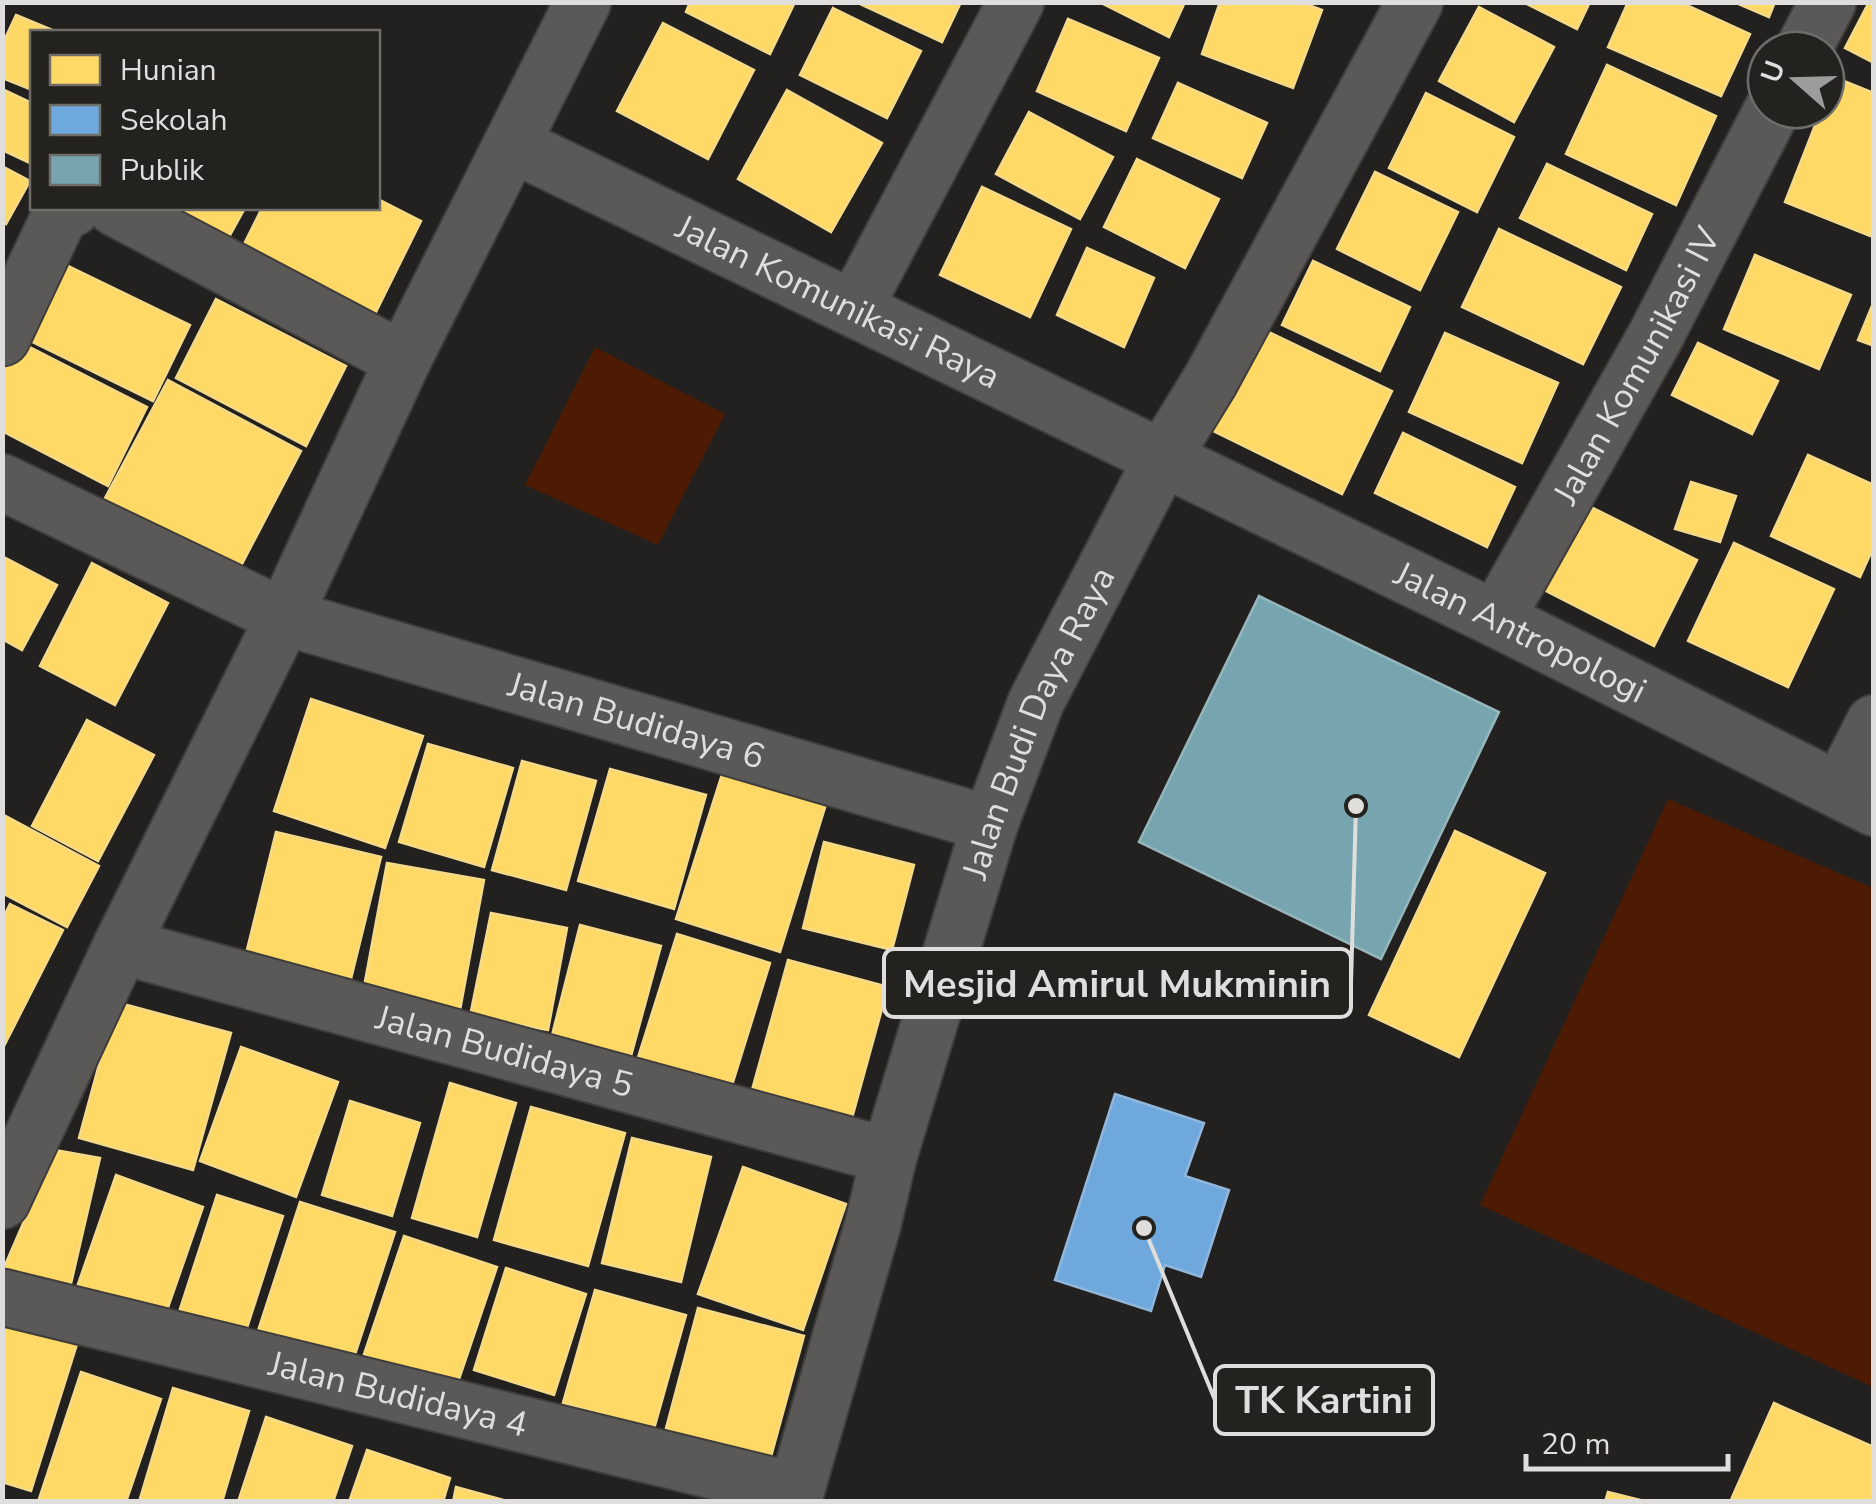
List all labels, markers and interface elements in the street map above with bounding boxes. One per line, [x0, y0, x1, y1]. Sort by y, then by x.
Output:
legend [30, 30, 380, 210]
north arrow [1746, 30, 1846, 130]
text: Hunian [120, 50, 217, 91]
text: U [1752, 56, 1795, 88]
text: Sekolah [120, 100, 228, 141]
text: Publik [120, 150, 205, 191]
street label: Jalan Komunikasi Raya [667, 203, 1008, 400]
street label: Jalan Komunikasi IV [1542, 218, 1732, 514]
street label: Jalan Antropologi [1386, 550, 1654, 714]
street label: Jalan Budi Daya Raya [951, 559, 1126, 886]
street label: Jalan Budidaya 6 [502, 661, 770, 781]
callout: Mesjid Amirul Mukminin [884, 949, 1351, 1017]
text: Mesjid Amirul Mukminin [903, 959, 1331, 1010]
street label: Jalan Budidaya 5 [370, 994, 639, 1109]
street label: Jalan Budidaya 4 [263, 1340, 532, 1449]
callout: TK Kartini [1215, 1366, 1433, 1434]
text: TK Kartini [1235, 1375, 1413, 1426]
scale bar [1526, 1409, 1728, 1471]
text: 20 m [1541, 1424, 1610, 1465]

